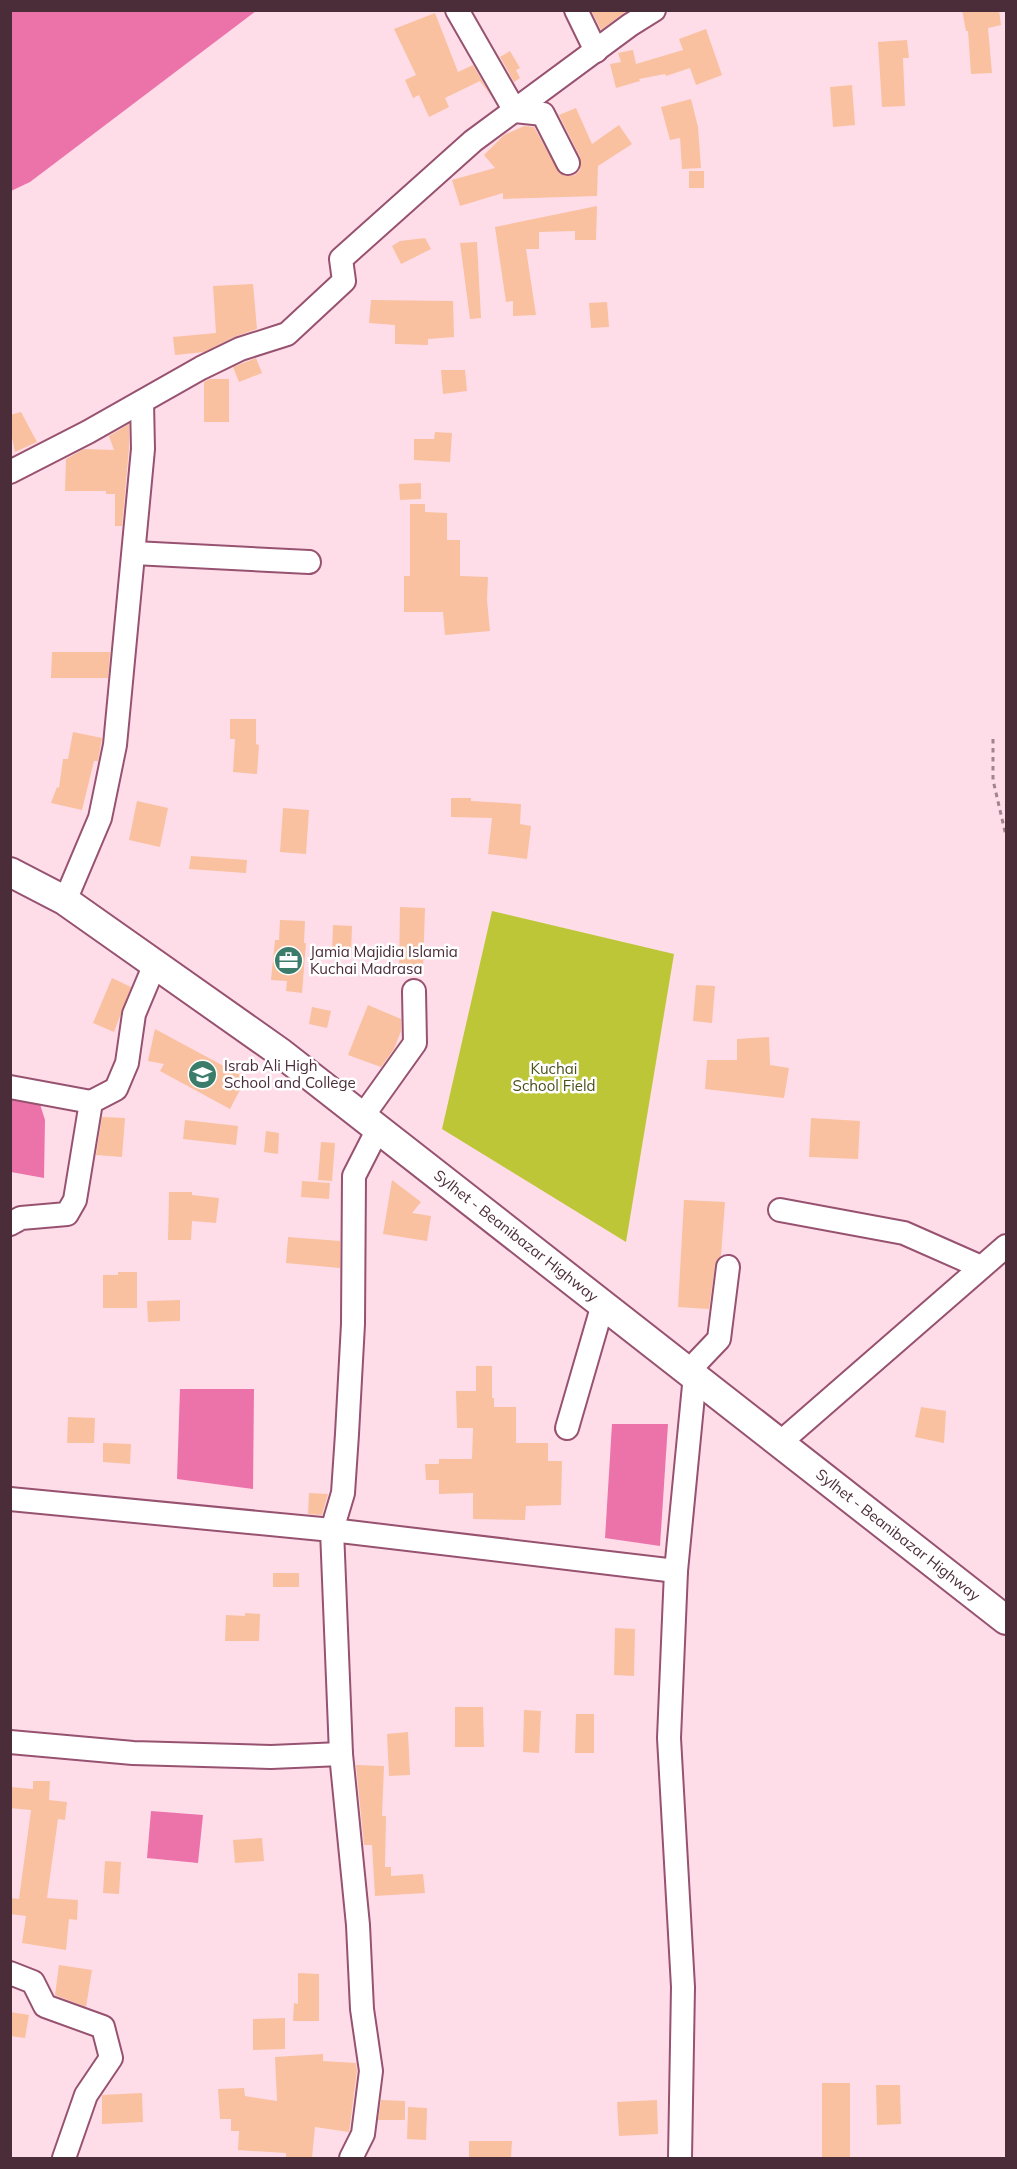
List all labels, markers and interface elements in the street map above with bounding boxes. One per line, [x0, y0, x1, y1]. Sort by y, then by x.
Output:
place label: Jamia Majidia Islamia Kuchai Madrasa [310, 942, 458, 978]
office icon: Jamia Majidia Islamia Kuchai Madrasa [273, 945, 305, 977]
place label: Israb Ali High School and College [224, 1056, 356, 1092]
school or university icon: Israb Ali High School and College [187, 1059, 219, 1091]
park label: Kuchai School Field [513, 1059, 595, 1095]
street label: Sylhet - Beanibazar Highway [430, 1165, 602, 1306]
street label: Sylhet - Beanibazar Highway [812, 1464, 984, 1605]

